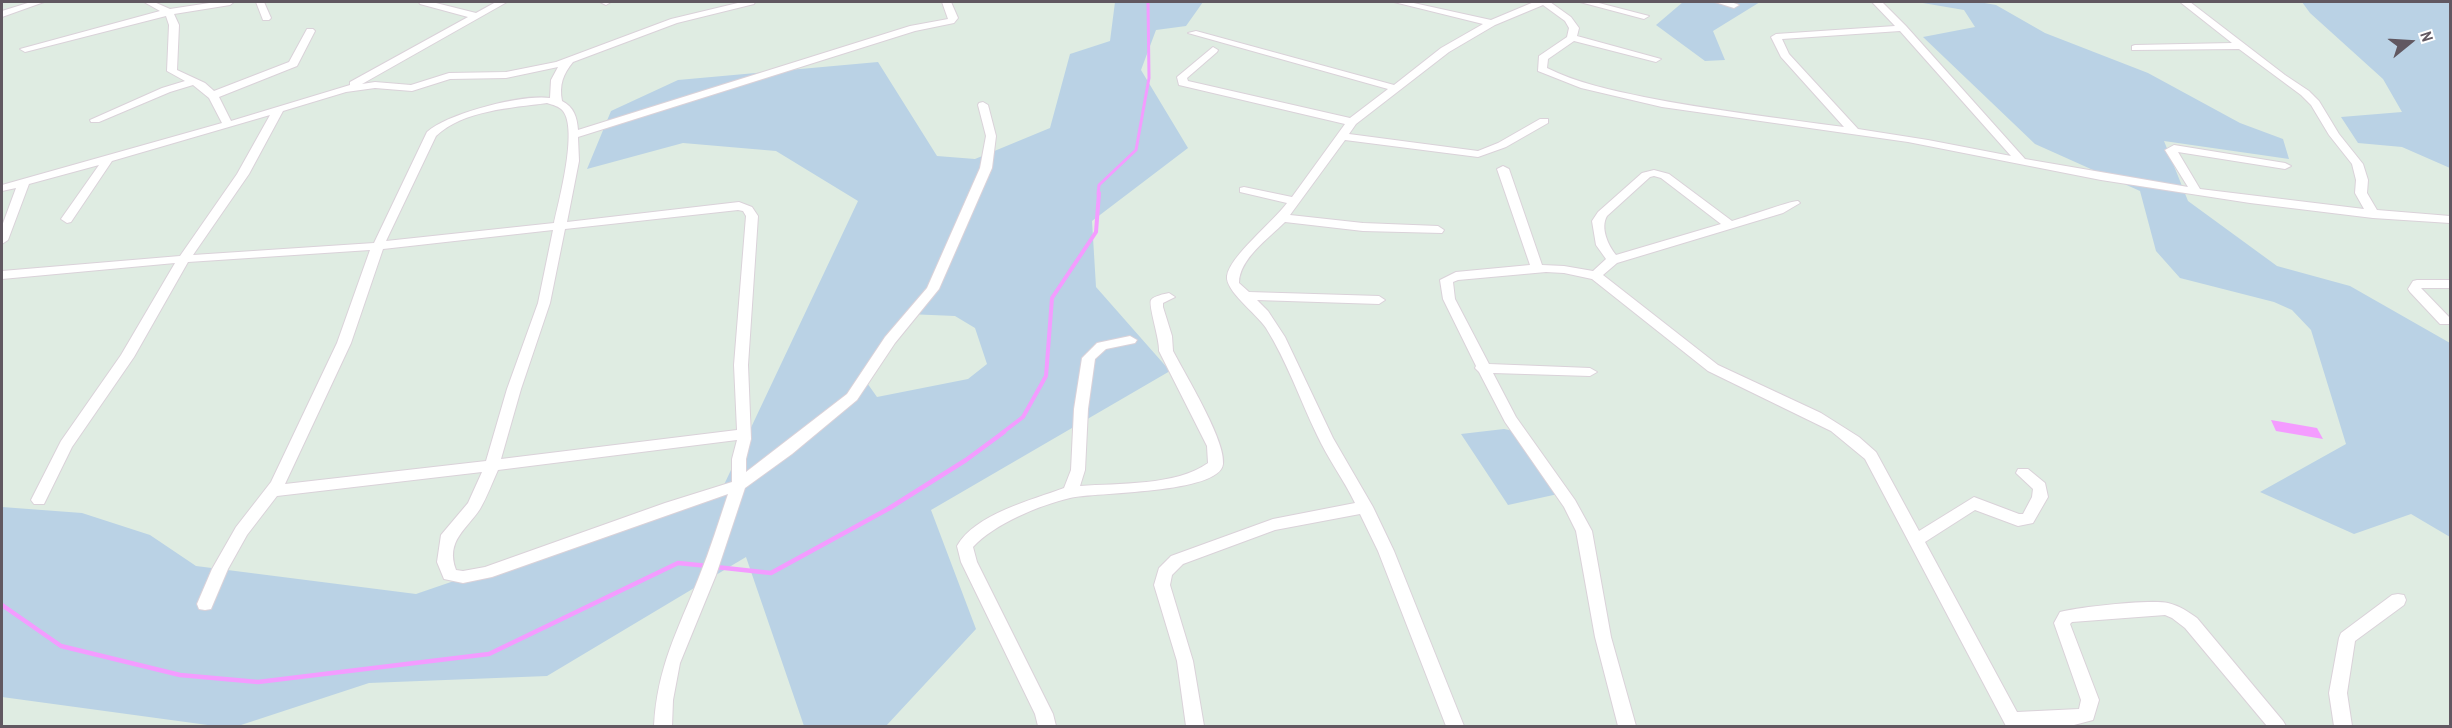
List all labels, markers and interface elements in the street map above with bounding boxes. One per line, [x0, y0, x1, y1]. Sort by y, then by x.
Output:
north arrow [2380, 12, 2440, 72]
text: N [2415, 29, 2439, 44]

